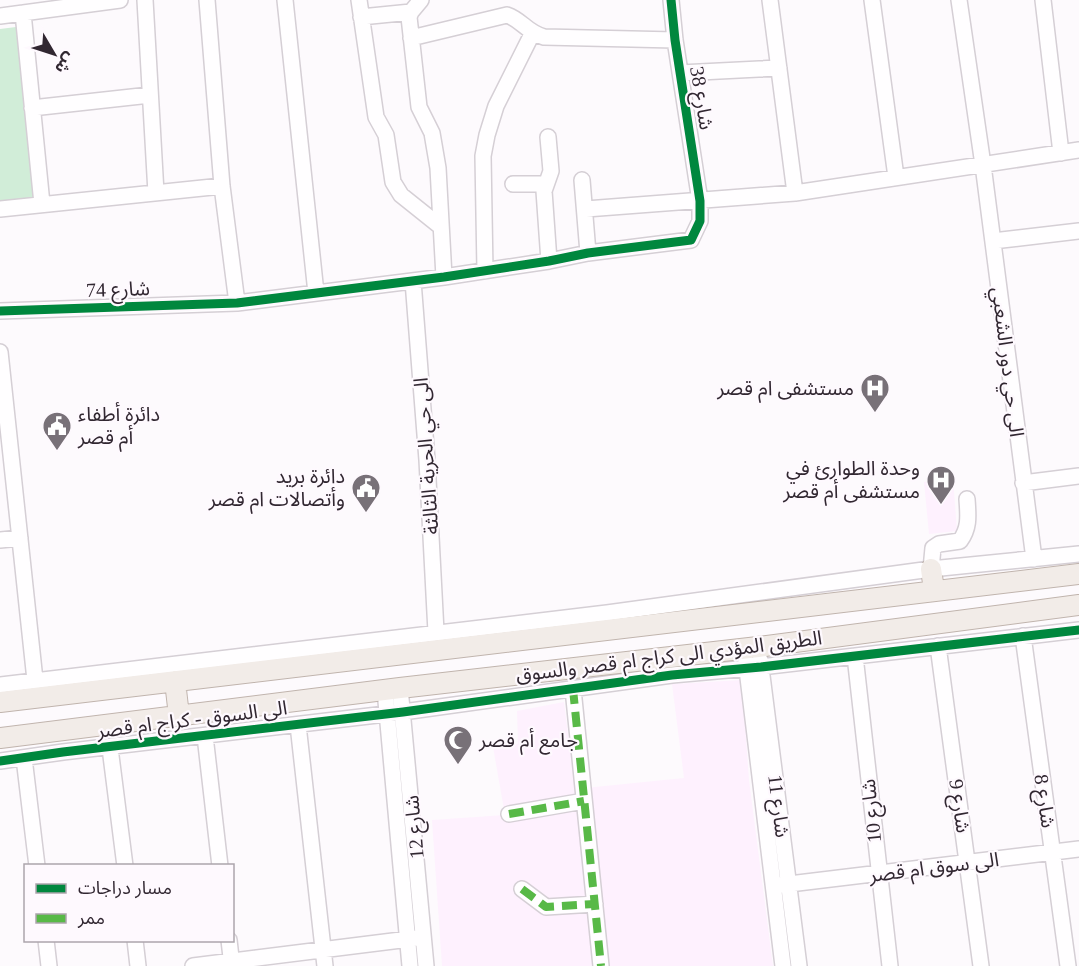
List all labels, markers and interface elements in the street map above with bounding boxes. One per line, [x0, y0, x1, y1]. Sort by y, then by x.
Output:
north arrow [24, 24, 84, 84]
text: ش [51, 49, 79, 77]
street label: شارع 38 [682, 65, 718, 132]
street label: شارع 74 [86, 277, 150, 305]
street label: الى حي دور الشعبي [983, 286, 1028, 439]
hospital icon: مستشفى ام قصر [859, 372, 891, 414]
street label: الى حي الحرية الثالثة [410, 376, 447, 535]
place label: مستشفى ام قصر [716, 377, 854, 403]
place label: دائرة أطفاء أم قصر [77, 402, 160, 452]
public building icon: دائرة أطفاء أم قصر [41, 410, 73, 452]
place label: وحدة الطوارئ في مستشفى أم قصر [782, 457, 920, 506]
hospital icon: وحدة الطوارئ في مستشفى أم قصر [925, 464, 957, 506]
place label: دائرة بريد وأتصالات ام قصر [208, 465, 345, 514]
public building icon: دائرة بريد وأتصالات ام قصر [350, 472, 382, 514]
street label: الطريق المؤدي الى كراج ام قصر والسوق [515, 626, 824, 690]
street label: الى السوق - كراج ام قصر [95, 696, 289, 746]
mosque icon: جامع أم قصر [442, 724, 474, 766]
place label: جامع أم قصر [478, 728, 578, 755]
street label: شارع 11 [760, 773, 794, 839]
street label: شارع 8 [1026, 773, 1060, 830]
street label: شارع 10 [857, 778, 889, 844]
street label: شارع 9 [941, 778, 975, 835]
street label: شارع 12 [400, 794, 432, 860]
street label: الى سوق ام قصر [867, 848, 1001, 890]
legend [24, 864, 234, 942]
text: مسار دراجات [78, 878, 172, 899]
text: ممر [77, 908, 105, 929]

